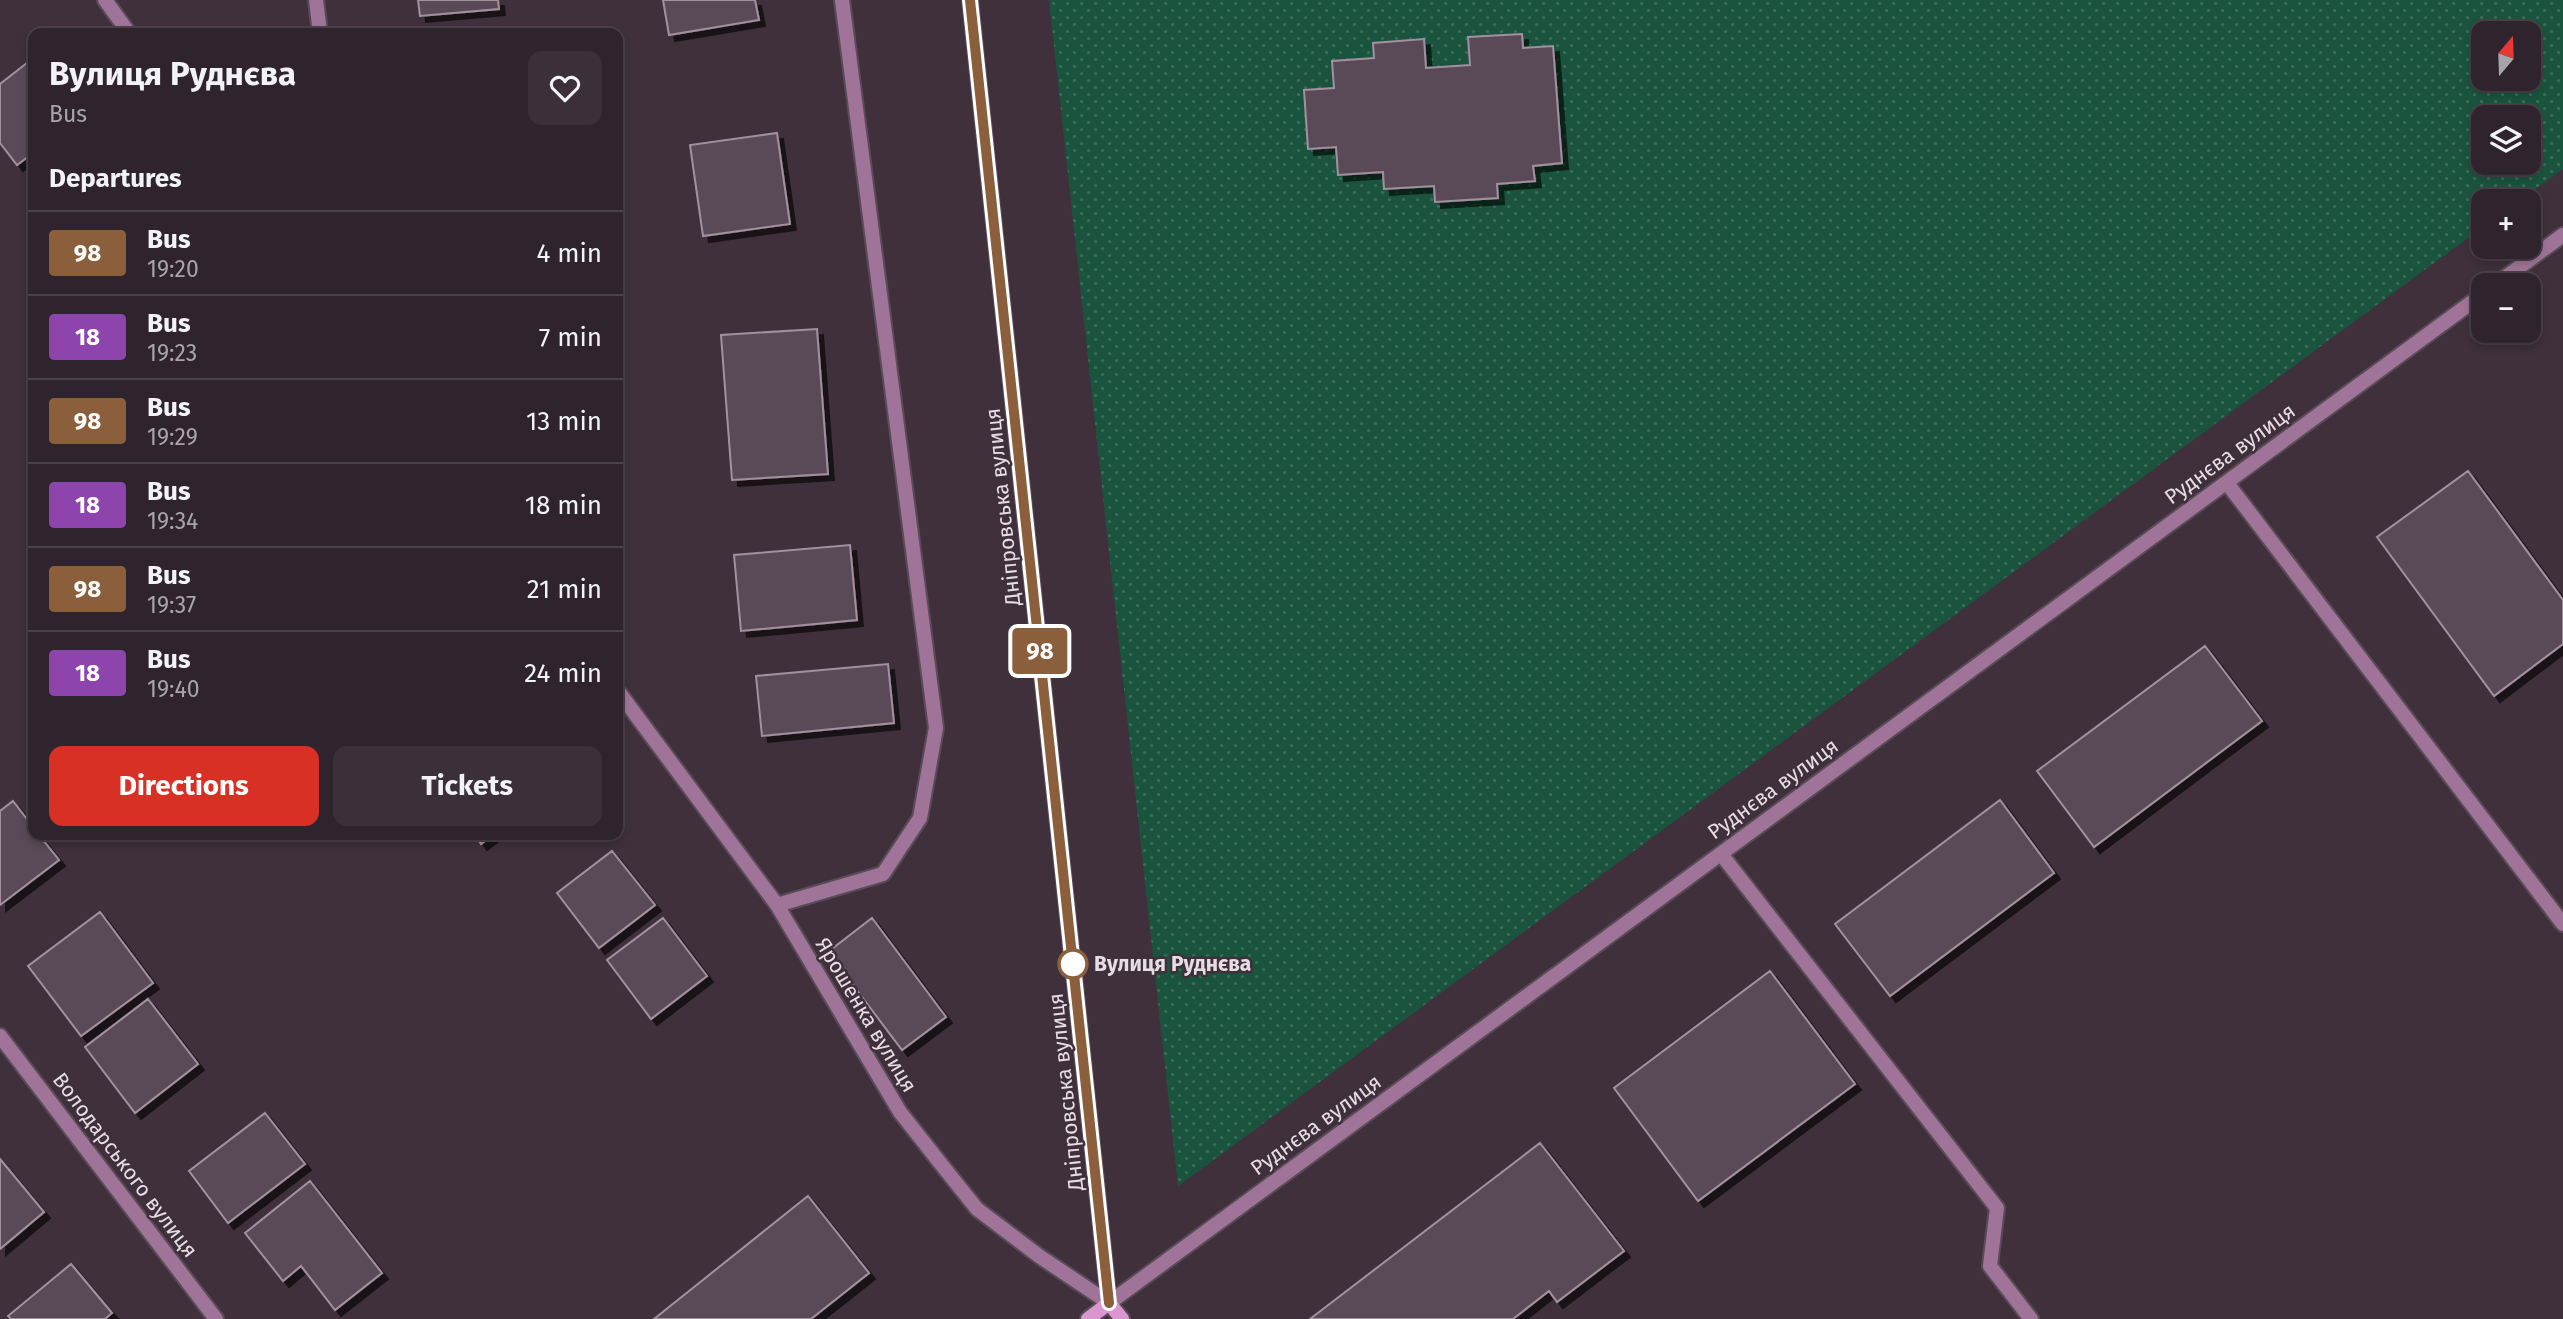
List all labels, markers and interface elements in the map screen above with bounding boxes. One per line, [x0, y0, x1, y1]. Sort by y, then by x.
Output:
north arrow [2471, 21, 2541, 91]
map controls [2471, 21, 2541, 343]
button: heart [528, 51, 602, 125]
text: Вулиця Руднєва [49, 54, 296, 94]
text: Bus [49, 100, 87, 128]
button: layers [2471, 105, 2541, 175]
text: Departures [49, 163, 182, 194]
button: + [2471, 189, 2541, 259]
text: Bus [147, 224, 190, 255]
text: 4 min [536, 238, 602, 269]
text: 98 [74, 239, 101, 267]
text: 19:20 [147, 255, 199, 283]
button: − [2471, 273, 2541, 343]
text: Bus [147, 308, 190, 339]
text: 7 min [539, 322, 602, 353]
text: 18 [75, 323, 100, 351]
text: 19:23 [147, 339, 197, 367]
text: Bus [147, 392, 190, 423]
street label: Руднєва вулиця [2160, 398, 2300, 510]
text: 13 min [526, 406, 602, 437]
text: 98 [74, 407, 101, 435]
street label: Дніпровська вулиця [980, 407, 1026, 608]
text: 19:29 [147, 423, 198, 451]
text: Bus [147, 476, 190, 507]
text: 18 min [525, 490, 602, 521]
text: 18 [75, 491, 100, 519]
text: 19:34 [147, 507, 198, 535]
text: Bus [147, 560, 190, 591]
text: 21 min [527, 574, 602, 605]
text: 98 [74, 575, 101, 603]
text: 19:37 [147, 591, 196, 619]
line badge: 98 [1009, 628, 1072, 674]
text: 98 [1026, 637, 1054, 665]
text: Bus [147, 644, 190, 675]
text: 24 min [524, 658, 602, 689]
text: 18 [75, 659, 100, 687]
text: 19:40 [147, 675, 200, 703]
street label: Руднєва вулиця [1703, 733, 1843, 845]
button: Directions [49, 746, 319, 826]
button: Tickets [333, 746, 602, 826]
street label: Ярошенка вулиця [810, 933, 922, 1097]
marker: Вулиця Руднєва [1058, 949, 1088, 979]
place label: Вулиця Руднєва [1094, 951, 1251, 977]
street label: Дніпровська вулиця [1043, 992, 1089, 1193]
street label: Володарського вулиця [47, 1067, 203, 1263]
street label: Руднєва вулиця [1246, 1069, 1386, 1181]

